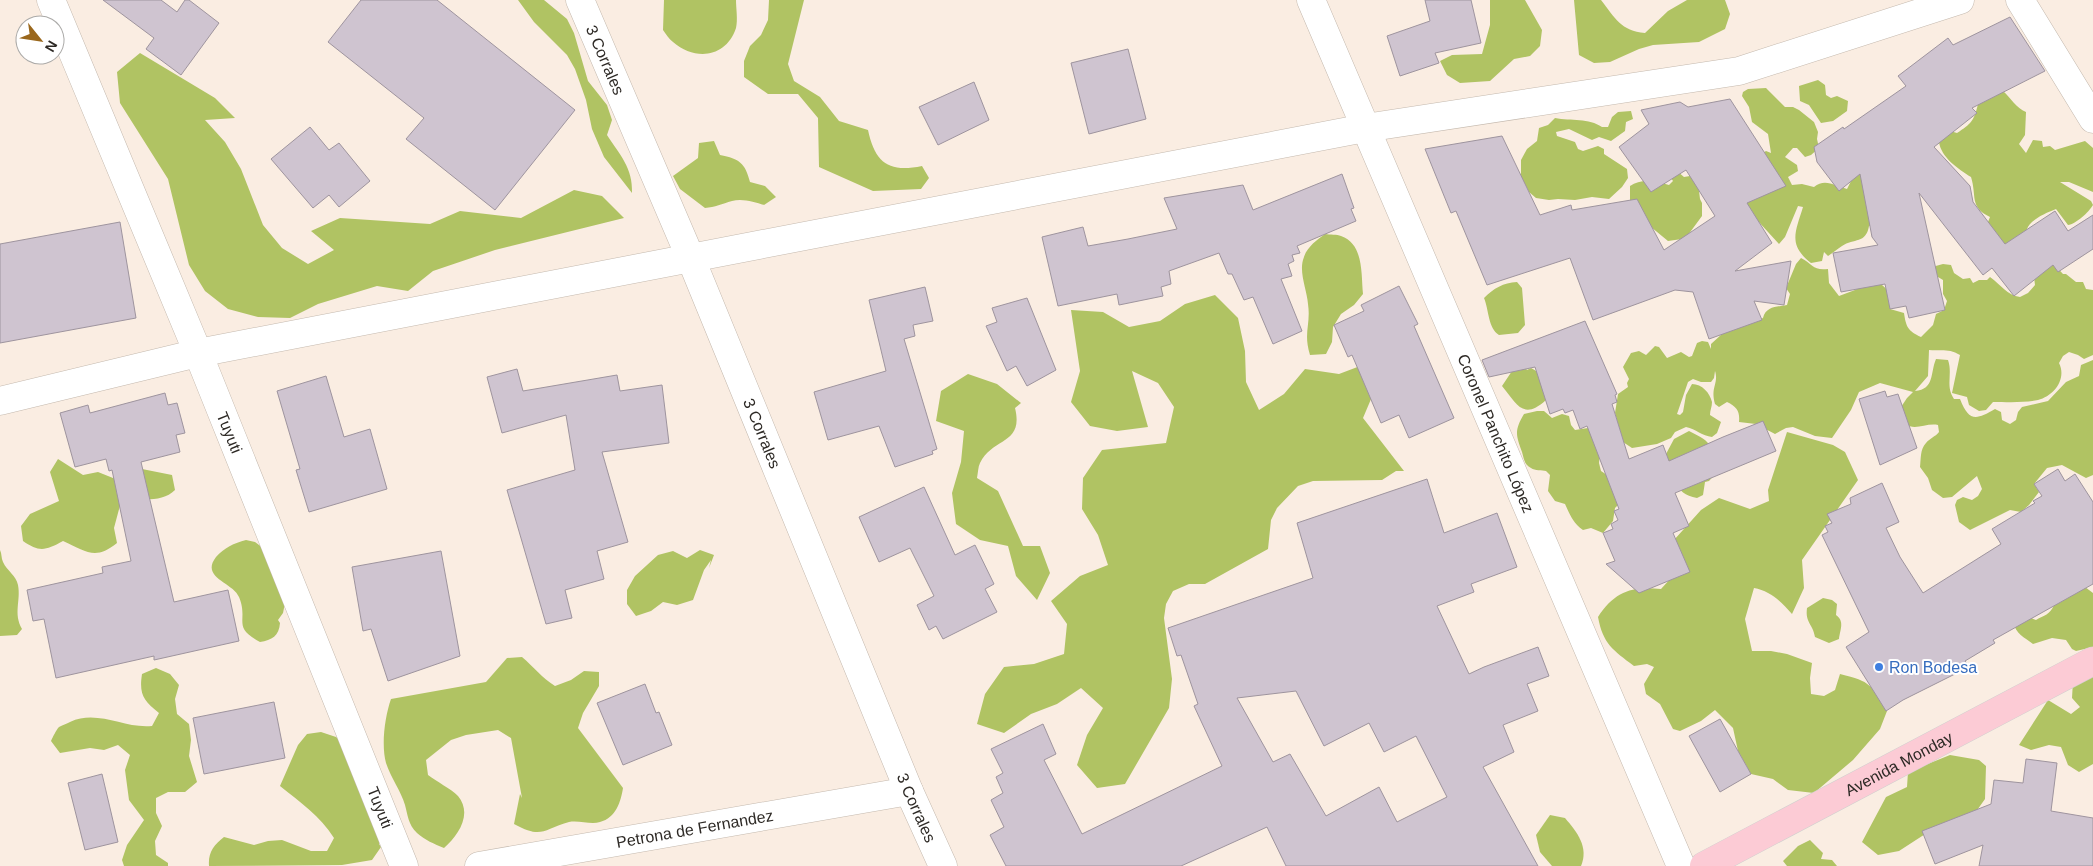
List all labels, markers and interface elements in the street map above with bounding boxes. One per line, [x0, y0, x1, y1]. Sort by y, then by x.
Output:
north arrow [15, 15, 65, 65]
street label: 3 Corrales [583, 23, 628, 97]
text: N [42, 38, 61, 55]
street label: Coronel Panchito López [1454, 351, 1537, 515]
street label: 3 Corrales [740, 396, 784, 471]
street label: Tuyuti [214, 410, 245, 456]
place label: Ron Bodesa [1889, 659, 1977, 676]
marker: Ron Bodesa [1873, 661, 1885, 673]
street label: Avenida Monday [1842, 729, 1955, 799]
street label: 3 Corrales [894, 771, 939, 845]
street label: Tuyuti [364, 784, 396, 831]
street label: Petrona de Fernandez [615, 807, 775, 851]

